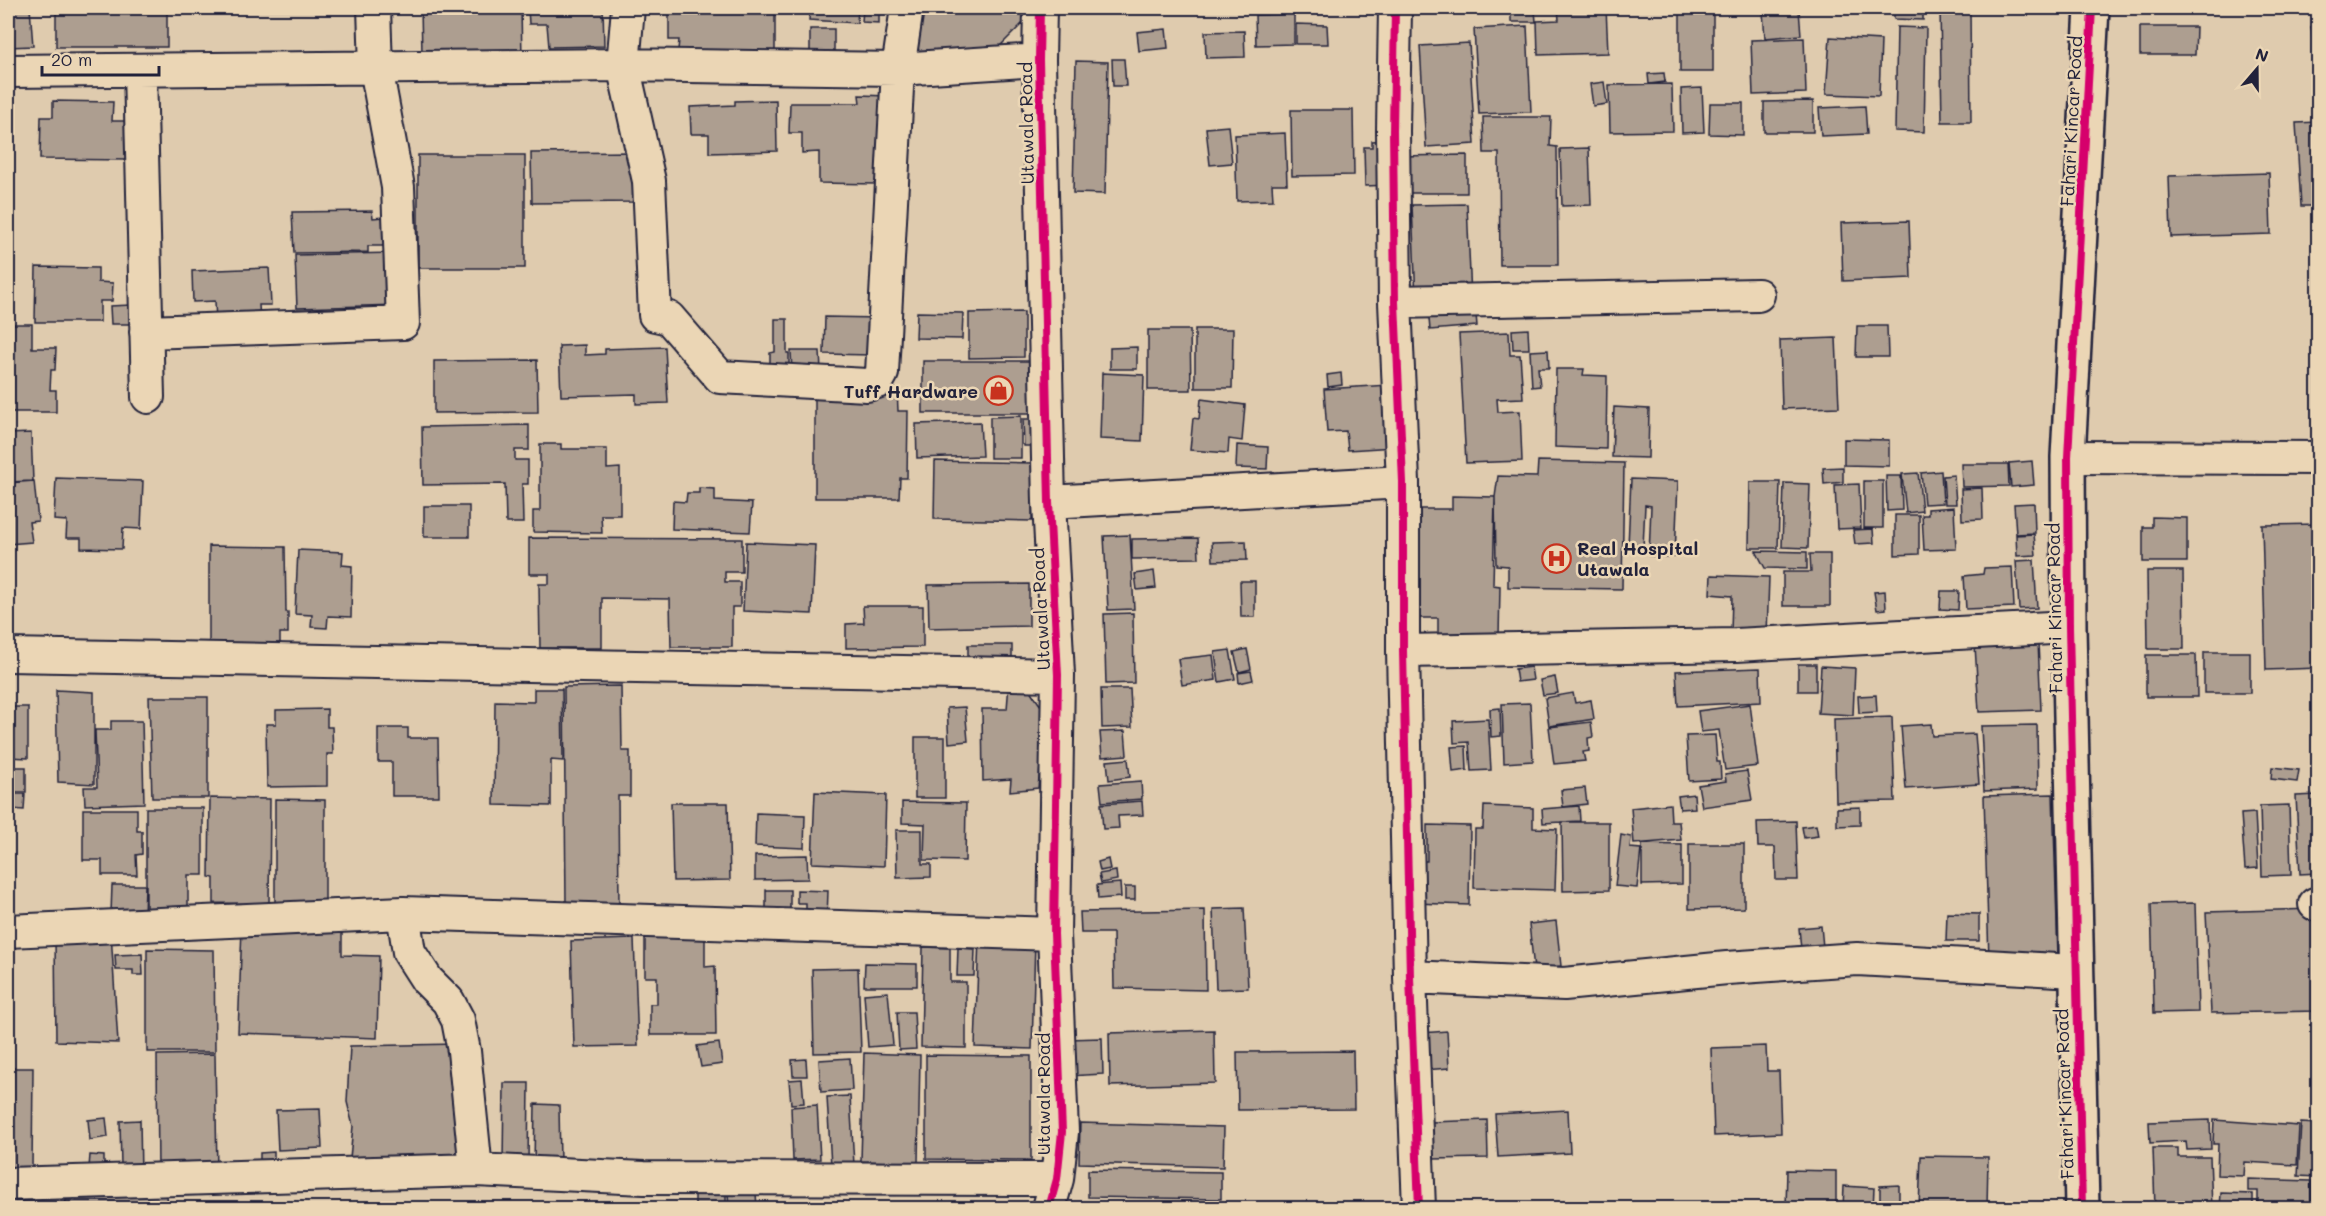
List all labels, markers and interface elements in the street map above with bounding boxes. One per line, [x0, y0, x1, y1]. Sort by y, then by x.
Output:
street label: Fahari Kincar Road [2055, 35, 2087, 207]
scale bar [42, 39, 159, 77]
north arrow [2227, 39, 2287, 99]
text: N [2253, 42, 2272, 66]
text: 20 m [51, 47, 92, 71]
street label: Utawala Road [1013, 61, 1039, 185]
shop icon: Tuff Hardware [983, 375, 1015, 407]
place label: Tuff Hardware [844, 379, 978, 403]
street label: Fahari Kincar Road [2041, 522, 2067, 694]
place label: Real Hospital Utawala [1577, 536, 1698, 581]
hospital icon: Real Hospital Utawala [1540, 542, 1572, 574]
street label: Utawala Road [1025, 547, 1055, 671]
street label: Fahari Kincar Road [2049, 1008, 2079, 1180]
street label: Utawala Road [1031, 1033, 1055, 1155]

